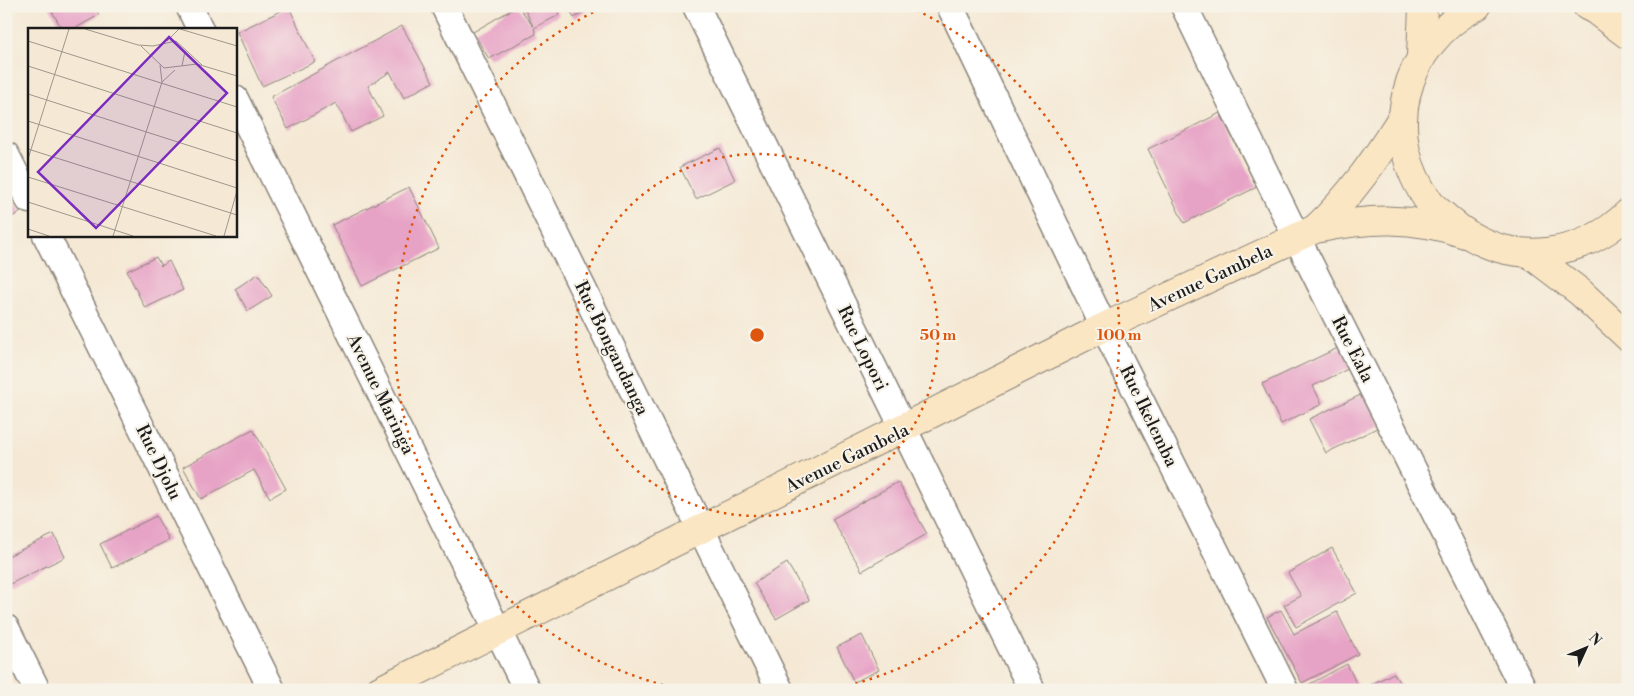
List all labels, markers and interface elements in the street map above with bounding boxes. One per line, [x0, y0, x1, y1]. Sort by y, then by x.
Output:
inset map [28, 28, 236, 236]
street label: Avenue Gambela [1143, 239, 1277, 318]
street label: Rue Bongandanga [569, 277, 654, 420]
street label: Rue Lopori [832, 302, 893, 395]
street label: Rue Eala [1326, 312, 1379, 387]
centre of rings [748, 326, 766, 344]
text: 50 m [920, 326, 956, 345]
text: 100 m [1097, 326, 1142, 345]
street label: Avenue Maringa [341, 329, 420, 459]
street label: Rue Ikelemba [1114, 362, 1183, 472]
street label: Avenue Gambela [781, 418, 914, 499]
street label: Rue Djolu [130, 421, 187, 504]
north arrow [1562, 624, 1612, 674]
text: N [1584, 629, 1605, 650]

